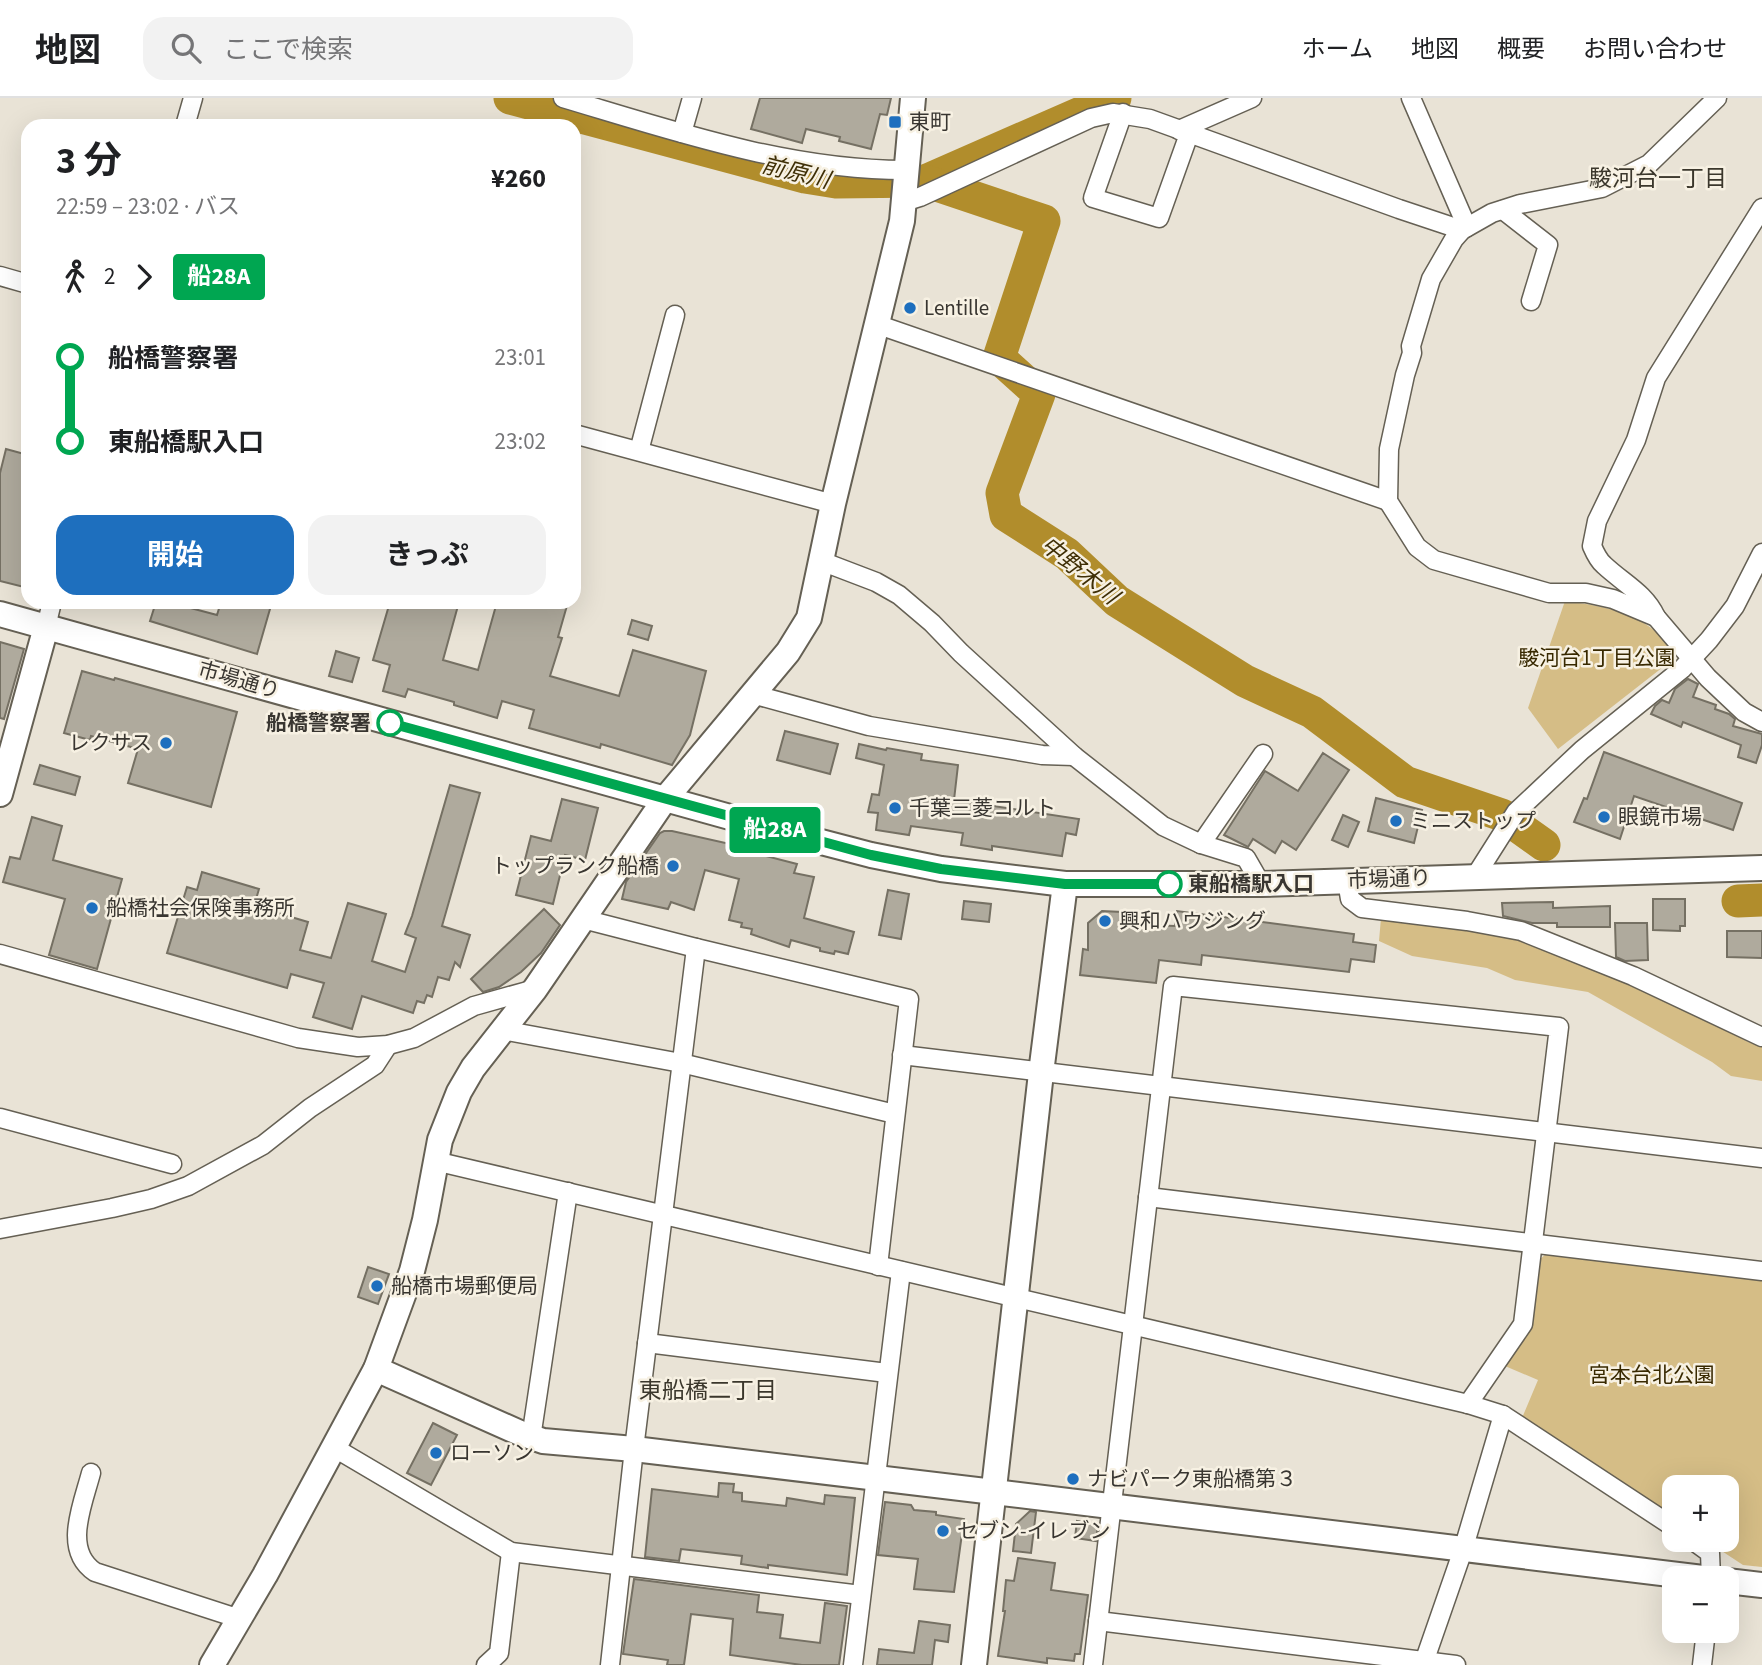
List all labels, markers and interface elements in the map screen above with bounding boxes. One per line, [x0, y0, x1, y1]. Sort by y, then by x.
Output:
search box [143, 17, 633, 80]
text: 地図 [35, 27, 101, 74]
icon: search [167, 29, 205, 67]
text: ここで検索 [223, 31, 353, 68]
text: ホーム [1302, 32, 1373, 67]
text: 地図 [1411, 32, 1459, 67]
text: 概要 [1497, 32, 1545, 67]
text: お問い合わせ [1583, 32, 1727, 67]
place label: 東町 [909, 107, 951, 137]
marker: 東町 [887, 114, 903, 130]
text: 3 分 [56, 134, 122, 188]
water label: 前原川 [758, 148, 836, 198]
text: ¥260 [491, 160, 546, 197]
district label: 駿河台一丁目 [1589, 162, 1727, 195]
text: 22:59 – 23:02 · バス [56, 190, 240, 223]
icon: walk [56, 258, 94, 296]
icon: forward [125, 258, 163, 296]
text: 船28A [187, 259, 251, 294]
text: 2 [104, 260, 115, 293]
place label: Lentille [924, 293, 989, 323]
marker: Lentille [902, 300, 918, 316]
text: 船橋警察署 [108, 340, 238, 377]
text: 23:01 [495, 341, 546, 374]
text: 東船橋駅入口 [108, 424, 264, 461]
text: 23:02 [495, 425, 546, 458]
button: 開始 [56, 515, 294, 595]
button: きっぷ [308, 515, 546, 595]
water label: 中野木川 [1034, 529, 1128, 614]
park label: 駿河台1丁目公園 [1518, 643, 1676, 673]
street label: 市場通り [194, 654, 284, 706]
place label: 船橋警察署 [266, 708, 371, 738]
marker: 船橋警察署 [377, 710, 403, 736]
place label: レクサス [68, 728, 152, 758]
marker: レクサス [158, 735, 174, 751]
place label: 千葉三菱コルト [909, 793, 1056, 823]
marker: 千葉三菱コルト [887, 800, 903, 816]
place label: 眼鏡市場 [1618, 802, 1702, 832]
place label: ミニストップ [1410, 806, 1536, 836]
line badge: 船28A [726, 807, 824, 853]
marker: 眼鏡市場 [1596, 809, 1612, 825]
text: 船28A [743, 812, 807, 847]
marker: ミニストップ [1388, 813, 1404, 829]
place label: トップランク船橋 [491, 851, 659, 881]
marker: トップランク船橋 [665, 858, 681, 874]
street label: 市場通り [1347, 863, 1431, 895]
place label: 東船橋駅入口 [1188, 869, 1314, 899]
marker: 東船橋駅入口 [1156, 871, 1182, 897]
place label: 船橋社会保険事務所 [106, 893, 295, 923]
marker: 船橋社会保険事務所 [84, 900, 100, 916]
place label: 興和ハウジング [1119, 906, 1266, 936]
marker: 興和ハウジング [1097, 913, 1113, 929]
place label: 船橋市場郵便局 [391, 1271, 538, 1301]
marker: 船橋市場郵便局 [369, 1278, 385, 1294]
park label: 宮本台北公園 [1589, 1360, 1715, 1390]
district label: 東船橋二丁目 [639, 1374, 777, 1407]
place label: ローソン [450, 1438, 534, 1468]
marker: ローソン [428, 1445, 444, 1461]
place label: ナビパーク東船橋第３ [1087, 1464, 1297, 1494]
marker: ナビパーク東船橋第３ [1065, 1471, 1081, 1487]
map controls [1662, 1475, 1739, 1643]
button: + [1662, 1475, 1739, 1552]
place label: セブン-イレブン [957, 1516, 1111, 1546]
marker: セブン-イレブン [935, 1523, 951, 1539]
button: − [1662, 1566, 1739, 1643]

